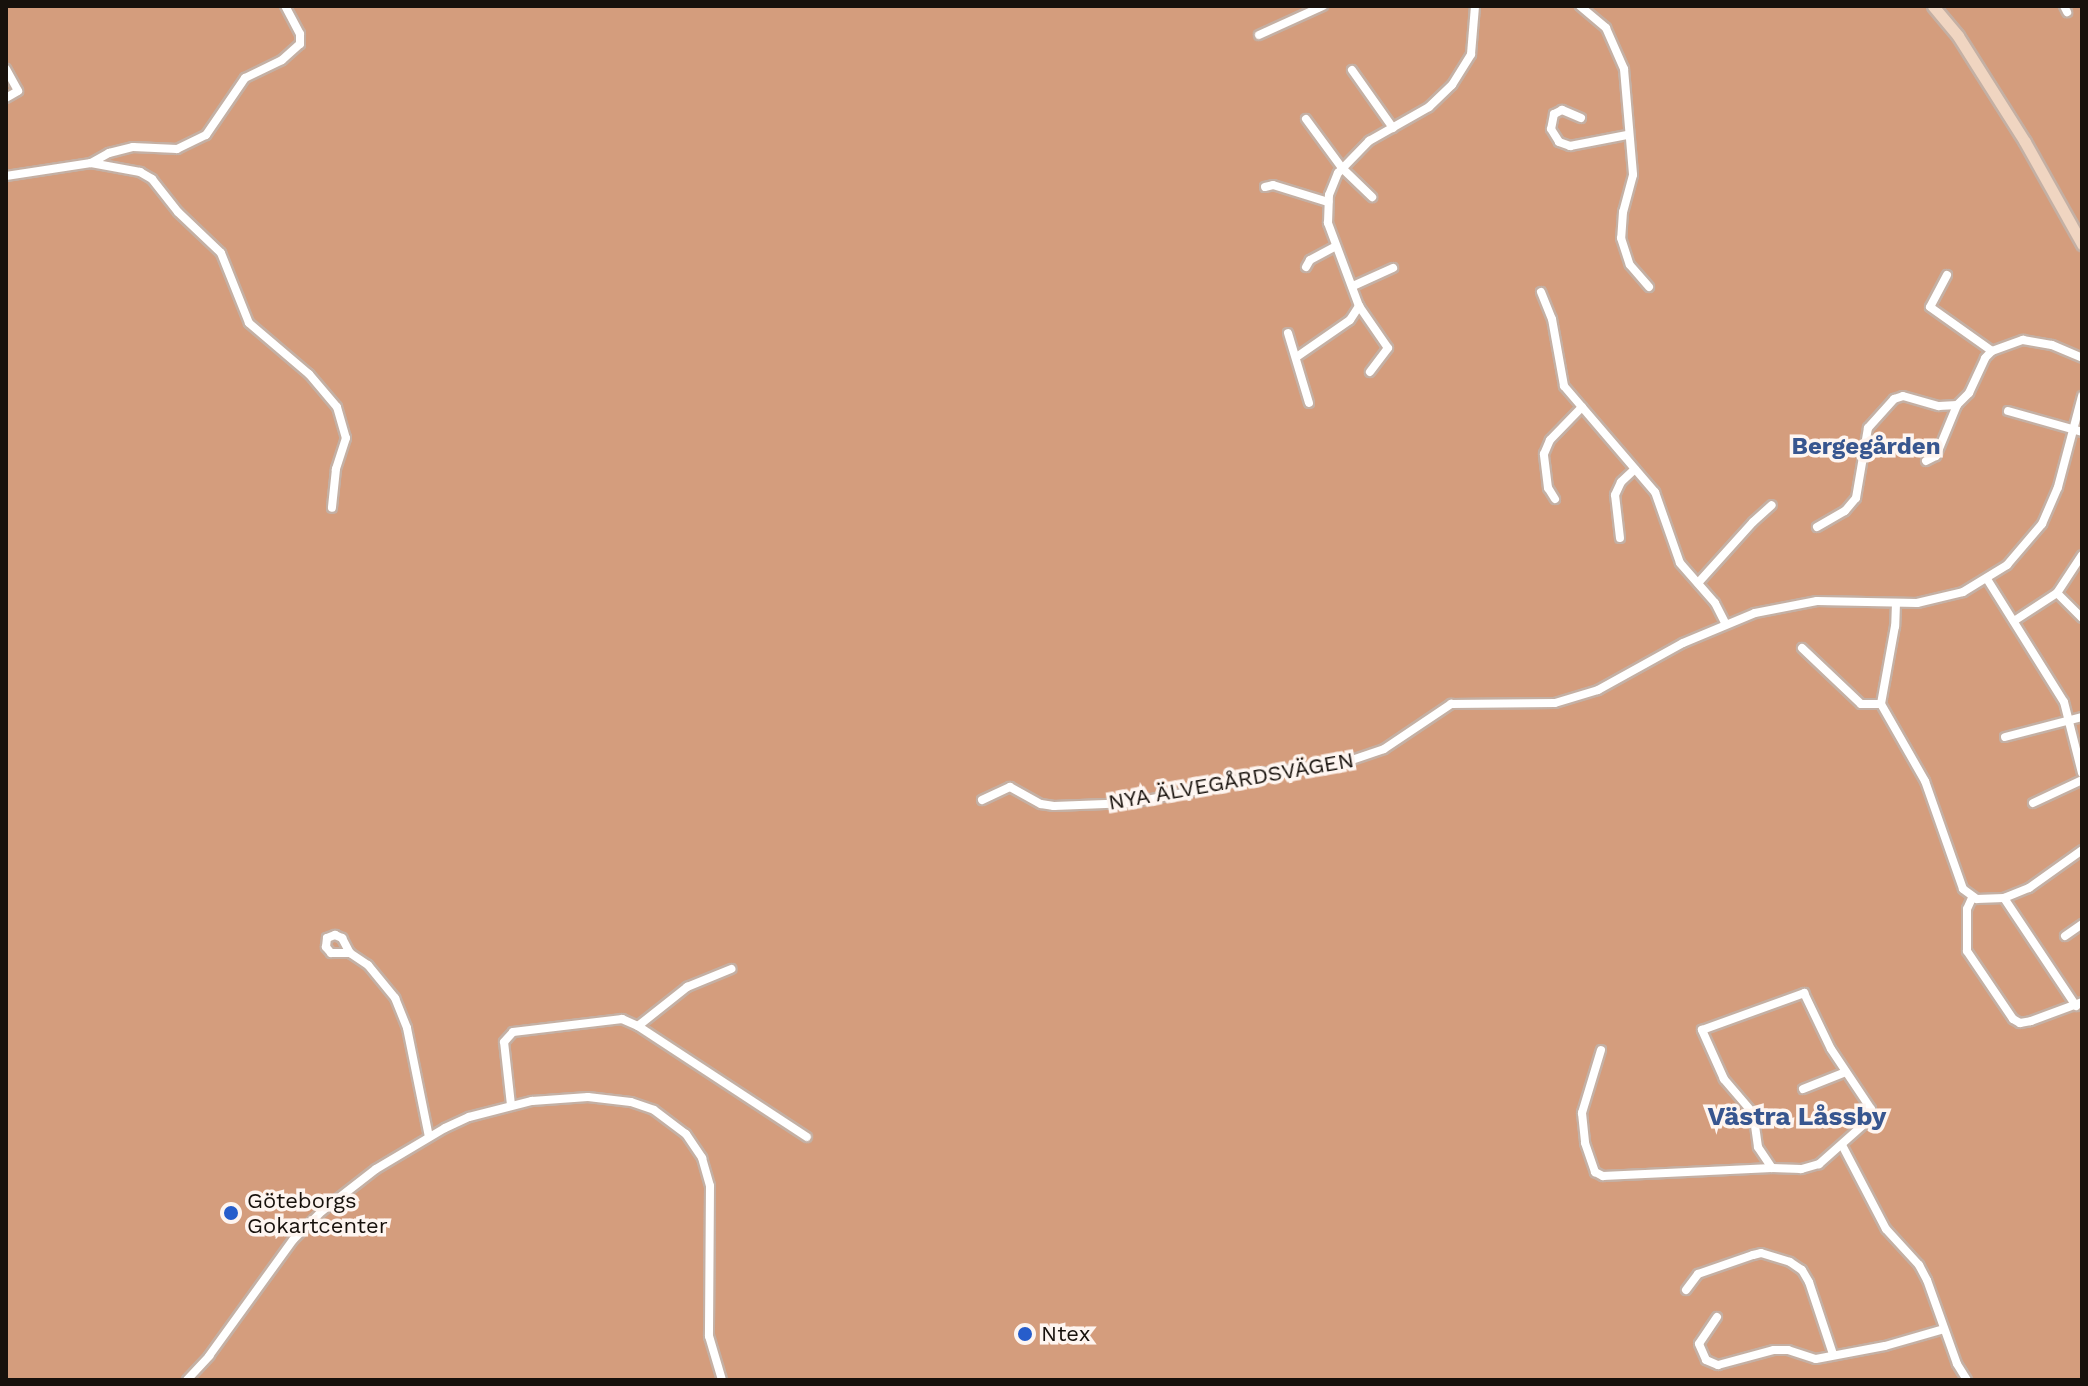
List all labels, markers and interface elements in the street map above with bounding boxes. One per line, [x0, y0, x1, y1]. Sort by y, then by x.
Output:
district label: Bergegården [1791, 433, 1941, 461]
street label: NYA ÄLVEGÅRDSVÄGEN [1105, 746, 1357, 816]
district label: Västra Låssby [1707, 1101, 1887, 1133]
place label: Göteborgs Gokartcenter [247, 1187, 388, 1238]
marker: Göteborgs Gokartcenter [222, 1204, 240, 1222]
place label: Ntex [1041, 1321, 1090, 1347]
marker: Ntex [1016, 1325, 1034, 1343]

